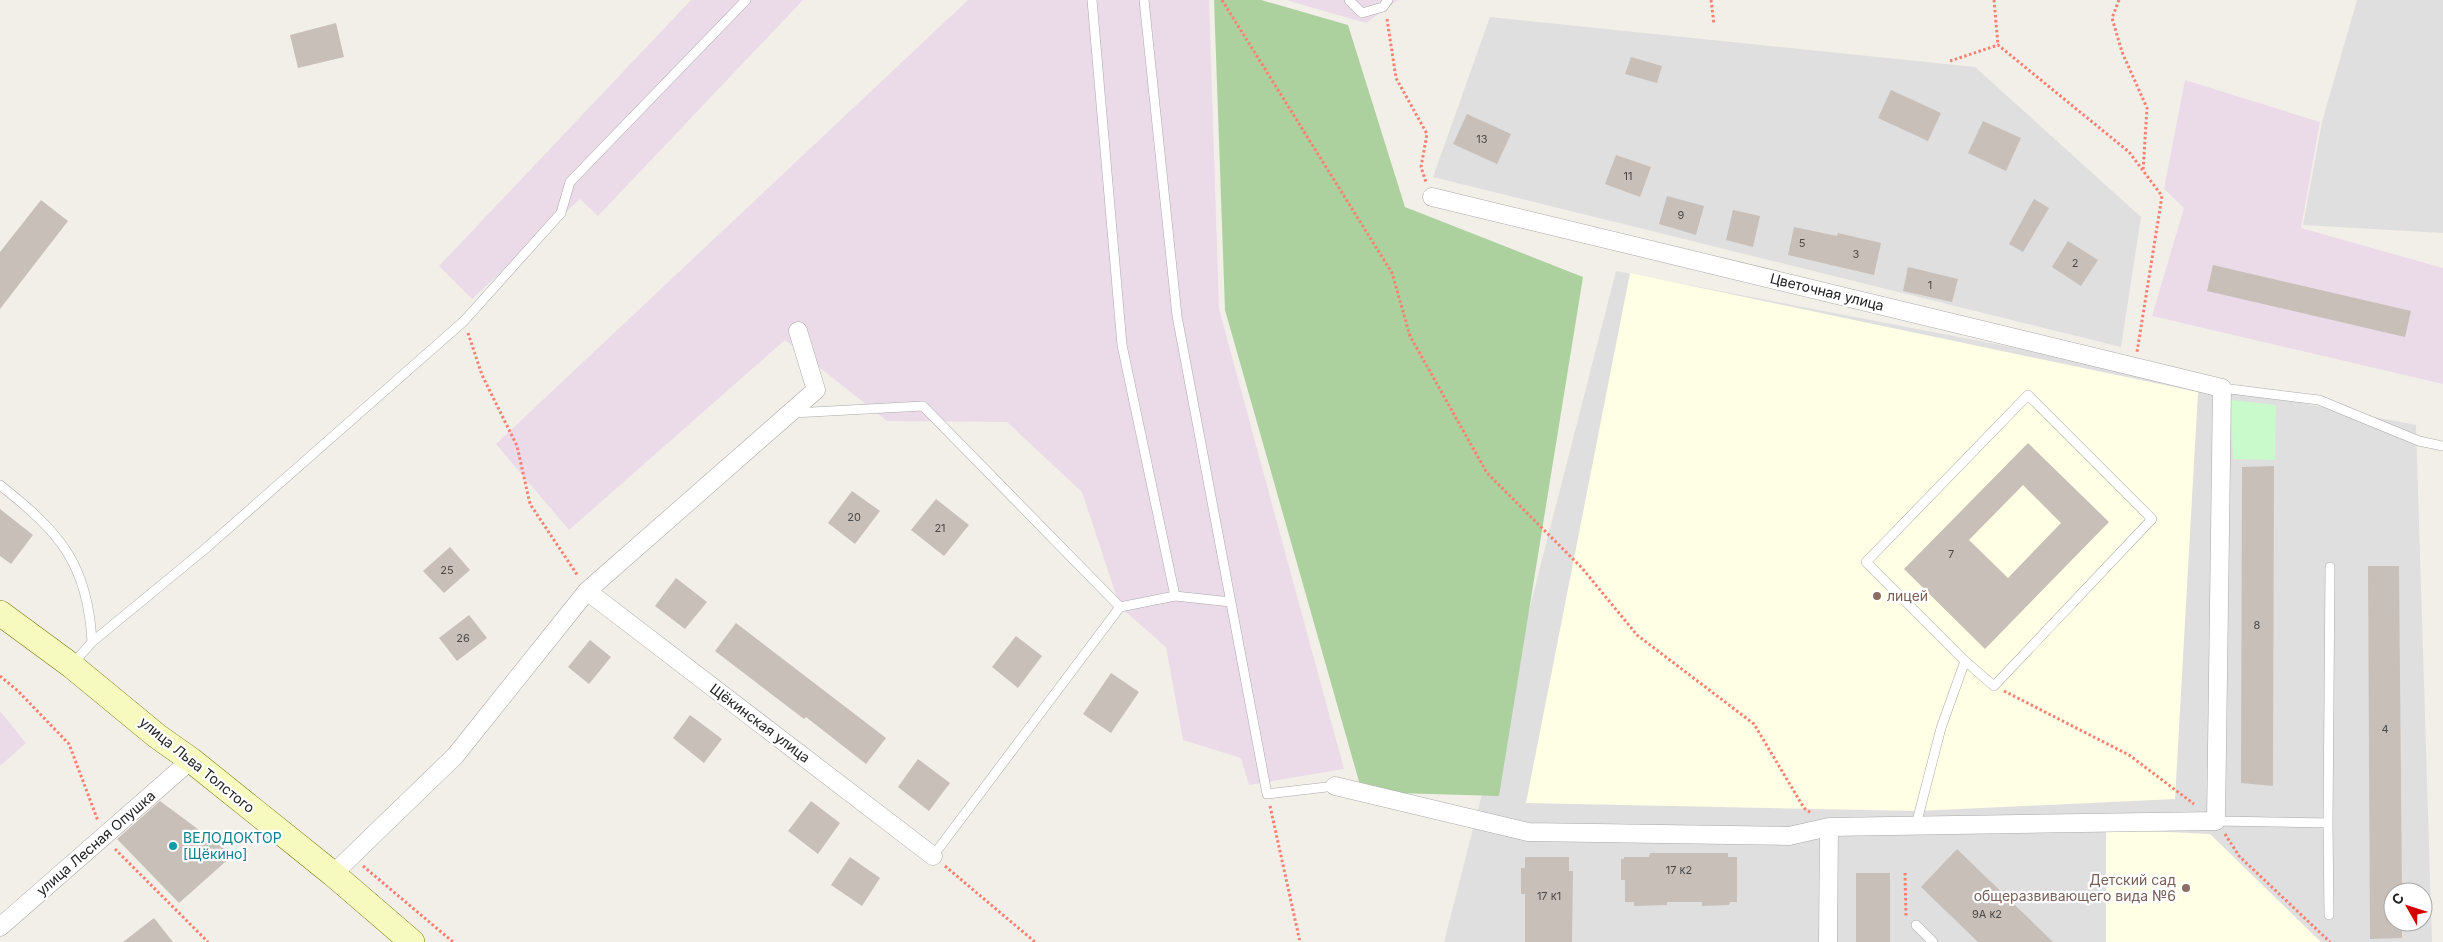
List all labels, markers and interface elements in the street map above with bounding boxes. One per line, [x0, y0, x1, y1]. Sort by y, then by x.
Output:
house number: 13 [1476, 132, 1488, 146]
house number: 11 [1624, 169, 1632, 183]
house number: 9 [1678, 208, 1685, 222]
house number: 5 [1799, 236, 1806, 250]
house number: 3 [1853, 247, 1860, 261]
house number: 2 [2072, 256, 2078, 270]
street label: Цветочная улица [1768, 269, 1886, 314]
house number: 1 [1928, 278, 1932, 292]
house number: 20 [847, 510, 861, 524]
house number: 21 [934, 521, 946, 535]
house number: 7 [1948, 547, 1954, 561]
house number: 25 [440, 563, 454, 577]
place label: лицей [1887, 587, 1928, 604]
marker: лицей [1871, 590, 1883, 602]
house number: 8 [2254, 618, 2261, 632]
house number: 26 [456, 631, 470, 645]
street label: Щёкинская улица [707, 679, 814, 766]
street label: улица Льва Толстого [136, 713, 258, 816]
house number: 4 [2381, 722, 2389, 736]
street label: улица Лесная Опушка [33, 786, 159, 899]
place label: ВЕЛОДОКТОР [Щёкино] [183, 829, 282, 862]
marker: ВЕЛОДОКТОР [Щёкино] [167, 840, 179, 852]
house number: 17 к2 [1666, 863, 1692, 877]
place label: Детский сад общеразвивающего вида №6 [1974, 871, 2176, 904]
marker: Детский сад общеразвивающего вида №6 [2180, 882, 2192, 894]
north arrow [2383, 882, 2433, 932]
house number: 17 к1 [1537, 889, 1561, 903]
text: С [2388, 889, 2407, 908]
house number: 9А к2 [1972, 907, 2002, 921]

